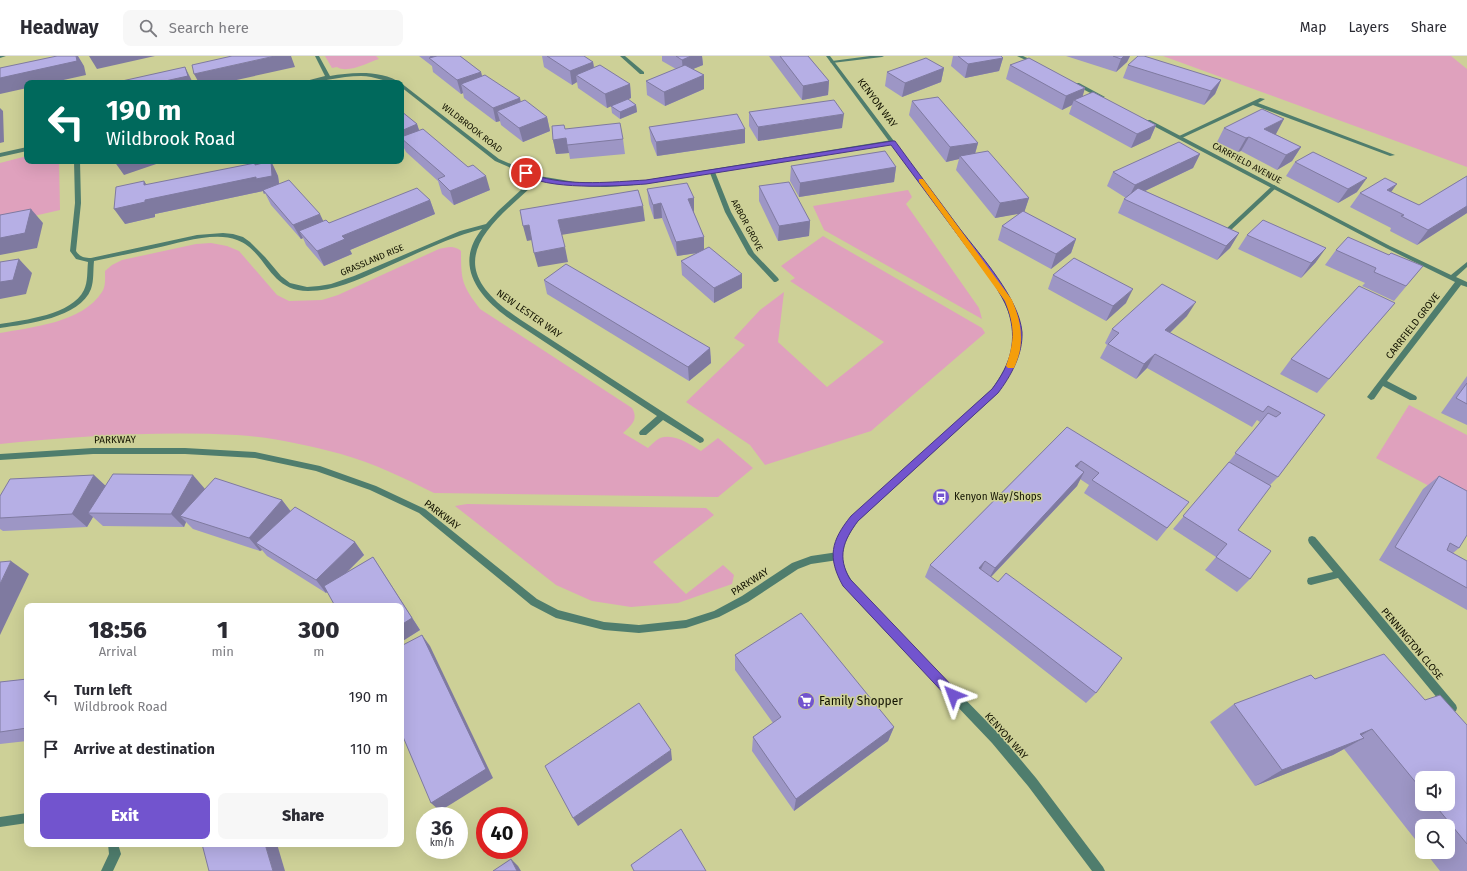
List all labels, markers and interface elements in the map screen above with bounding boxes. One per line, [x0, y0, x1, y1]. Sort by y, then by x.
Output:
search box [123, 10, 403, 46]
text: Headway [20, 16, 99, 39]
icon: search [137, 17, 159, 39]
text: Search here [169, 19, 249, 37]
text: Map [1300, 19, 1326, 36]
text: Layers [1348, 19, 1389, 36]
text: Share [1411, 19, 1447, 36]
street label: KENYON WAY [855, 76, 900, 130]
text: 190 m [106, 94, 181, 127]
icon: left [40, 96, 92, 148]
street label: WILDBROOK ROAD [440, 101, 504, 155]
text: Wildbrook Road [106, 128, 236, 150]
street label: CARRFIELD AVENUE [1210, 140, 1284, 186]
pin [509, 156, 543, 190]
icon: arrive [515, 162, 537, 184]
street label: ARBOR GROVE [729, 197, 765, 253]
street label: GRASSLAND RISE [339, 242, 405, 278]
street label: NEW LESTER WAY [494, 287, 564, 341]
street label: CARRFIELD GROVE [1383, 290, 1443, 362]
street label: PARKWAY [94, 434, 137, 446]
bus stop icon: Kenyon Way/Shops [931, 487, 951, 507]
place label: Kenyon Way/Shops [954, 491, 1042, 503]
street label: PARKWAY [422, 498, 463, 533]
street label: PARKWAY [729, 566, 771, 598]
street label: PENNINGTON CLOSE [1379, 606, 1445, 682]
text: 18:56 [89, 616, 147, 644]
text: 1 [217, 616, 228, 644]
text: 300 [298, 616, 339, 644]
text: Arrival [99, 644, 137, 659]
text: min [211, 644, 234, 659]
text: m [313, 644, 324, 659]
position arrow [932, 674, 974, 716]
text: Turn left [74, 681, 132, 699]
icon: left [40, 686, 62, 708]
text: 190 m [348, 688, 388, 706]
supermarket icon: Family Shopper [796, 691, 816, 711]
place label: Family Shopper [819, 694, 903, 708]
text: Wildbrook Road [74, 699, 168, 714]
street label: KENYON WAY [982, 710, 1030, 762]
icon: arrive [40, 738, 62, 760]
text: Arrive at destination [74, 740, 215, 758]
text: 110 m [350, 740, 388, 758]
map controls [1415, 771, 1455, 859]
button: sound [1415, 771, 1455, 811]
button: Exit [40, 793, 210, 839]
button: Share [218, 793, 388, 839]
speed limit sign: 40 [476, 807, 528, 859]
text: 36 [431, 816, 453, 840]
button: search [1415, 819, 1455, 859]
text: km/h [430, 837, 454, 849]

